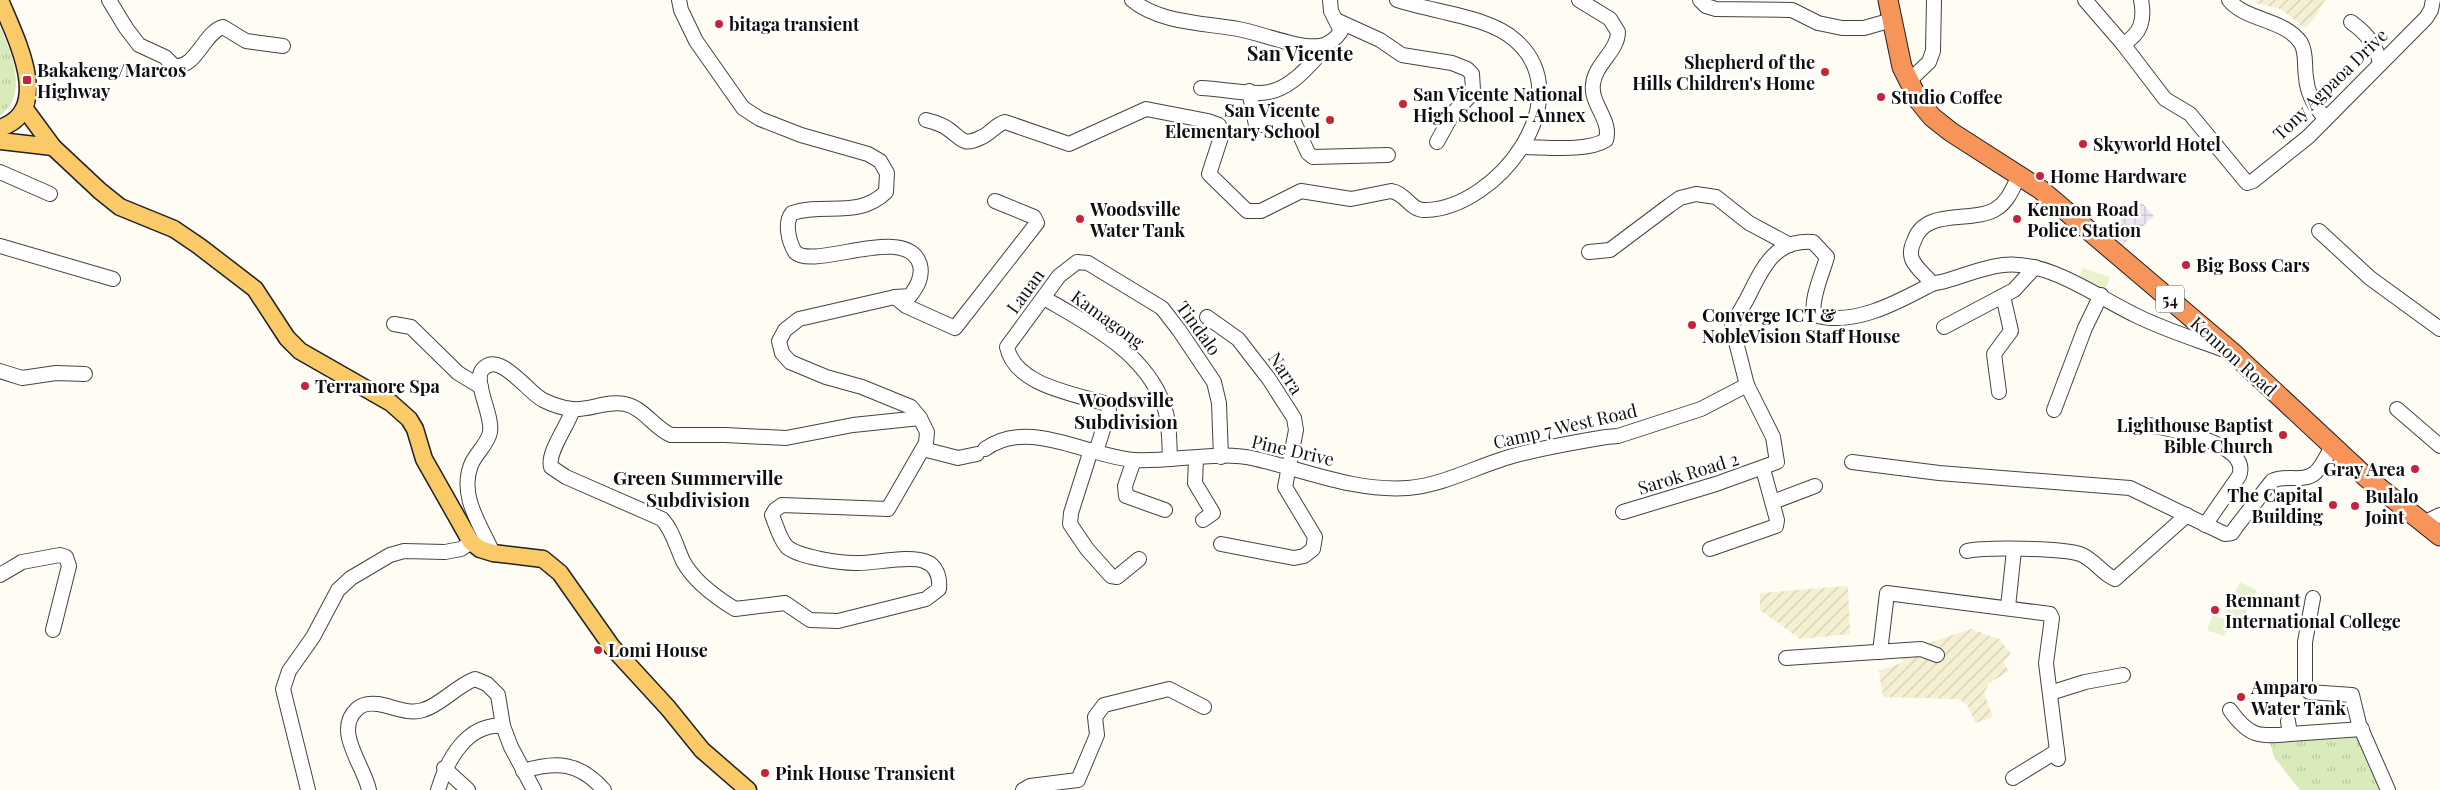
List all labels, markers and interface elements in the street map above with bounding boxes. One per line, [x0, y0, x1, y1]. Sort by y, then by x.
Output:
place label: bitaga transient [729, 12, 860, 36]
marker: bitaga transient [713, 18, 725, 30]
street label: Tony Agpaoa Drive [2267, 23, 2393, 145]
district label: San Vicente [1247, 39, 1353, 66]
place label: Shepherd of the Hills Children's Home [1632, 50, 1815, 95]
place label: Bakakeng/Marcos Highway [37, 58, 186, 103]
marker: Shepherd of the Hills Children's Home [1819, 66, 1831, 78]
marker: Bakakeng/Marcos Highway [21, 74, 33, 86]
place label: San Vicente National High School – Annex [1413, 82, 1586, 127]
place label: Studio Coffee [1891, 85, 2003, 109]
marker: Studio Coffee [1875, 91, 1887, 103]
place label: San Vicente Elementary School [1165, 98, 1320, 143]
marker: San Vicente National High School – Annex [1397, 98, 1409, 110]
marker: San Vicente Elementary School [1324, 114, 1336, 126]
place label: Skyworld Hotel [2093, 132, 2221, 156]
marker: Skyworld Hotel [2077, 138, 2089, 150]
place label: Home Hardware [2050, 164, 2187, 188]
marker: Home Hardware [2034, 170, 2046, 182]
place label: Woodsville Water Tank [1089, 197, 1185, 242]
place label: Kennon Road Police Station [2027, 197, 2141, 242]
marker: Woodsville Water Tank [1074, 213, 1086, 225]
marker: Kennon Road Police Station [2011, 213, 2023, 225]
place label: Big Boss Cars [2196, 253, 2310, 277]
marker: Big Boss Cars [2180, 259, 2192, 271]
street label: Lauan [1001, 264, 1049, 318]
street label: Kamagong [1067, 284, 1150, 354]
road number: 54 [2156, 286, 2184, 312]
street label: Tindalo [1171, 296, 1227, 360]
place label: Converge ICT & NobleVision Staff House [1702, 303, 1900, 348]
street label: Kennon Road [2186, 311, 2283, 402]
marker: Converge ICT & NobleVision Staff House [1686, 319, 1698, 331]
street label: Narra [1263, 347, 1309, 399]
place label: Terramore Spa [315, 374, 441, 398]
marker: Terramore Spa [299, 380, 311, 392]
district label: Woodsville Subdivision [1074, 386, 1178, 434]
street label: Camp 7 West Road [1491, 398, 1640, 454]
place label: Lighthouse Baptist Bible Church [2117, 413, 2274, 458]
street label: Pine Drive [1249, 429, 1337, 471]
marker: Lighthouse Baptist Bible Church [2277, 429, 2289, 441]
street label: Sarok Road 2 [1635, 446, 1741, 500]
place label: Gray Area [2323, 457, 2406, 481]
marker: Gray Area [2409, 463, 2421, 475]
district label: Green Summerville Subdivision [613, 464, 783, 512]
place label: The Capital Building [2227, 483, 2323, 528]
place label: Bulalo Joint [2364, 484, 2419, 529]
marker: The Capital Building [2327, 499, 2339, 511]
marker: Bulalo Joint [2349, 500, 2361, 512]
place label: Remnant International College [2225, 588, 2401, 633]
marker: Remnant International College [2209, 604, 2221, 616]
place label: Lomi House [608, 638, 708, 662]
marker: Lomi House [592, 644, 604, 656]
place label: Amparo Water Tank [2250, 675, 2346, 720]
marker: Amparo Water Tank [2235, 691, 2247, 703]
place label: Pink House Transient [775, 761, 956, 785]
marker: Pink House Transient [759, 767, 771, 779]

